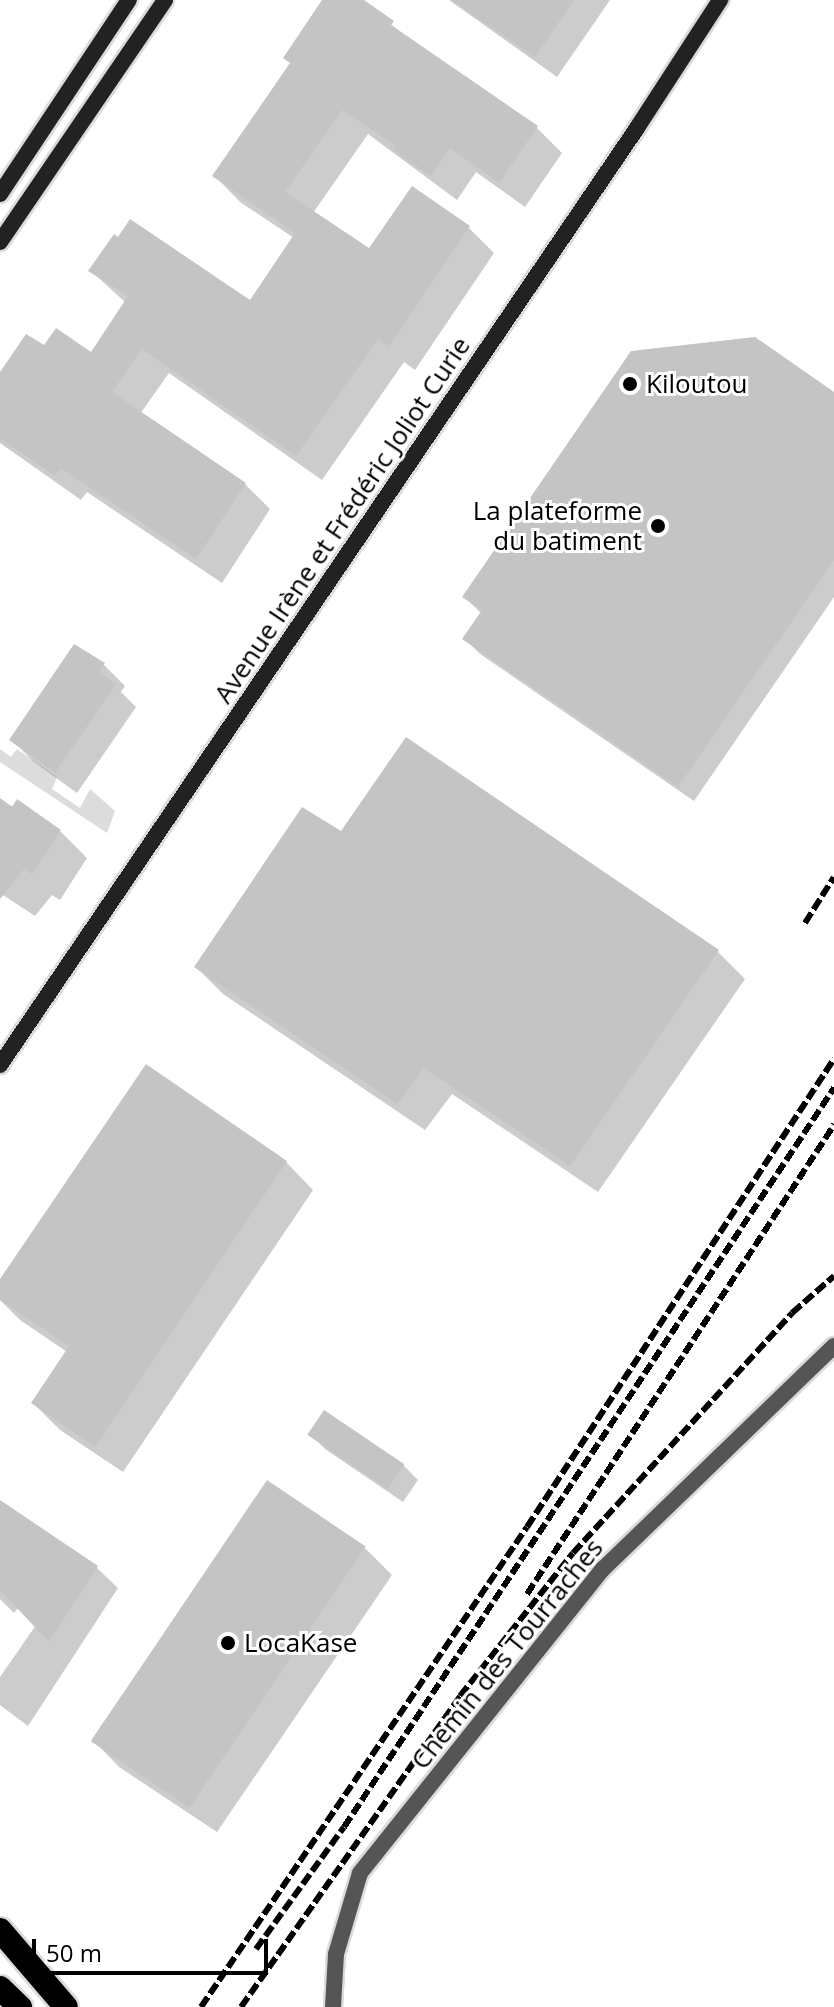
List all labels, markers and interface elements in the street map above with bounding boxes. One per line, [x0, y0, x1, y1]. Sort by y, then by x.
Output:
street label: Avenue Irène et Frédéric Joliot Curie [208, 331, 476, 709]
place label: Kiloutou [646, 368, 747, 400]
marker: Kiloutou [621, 375, 639, 393]
place label: La plateforme du batiment [473, 495, 642, 556]
marker: La plateforme du batiment [649, 517, 667, 535]
street label: Chemin des Tourraches [405, 1533, 609, 1775]
place label: LocaKase [244, 1627, 357, 1659]
marker: LocaKase [219, 1634, 237, 1652]
scale bar [36, 1923, 272, 1973]
text: 50 m [46, 1936, 102, 1969]

